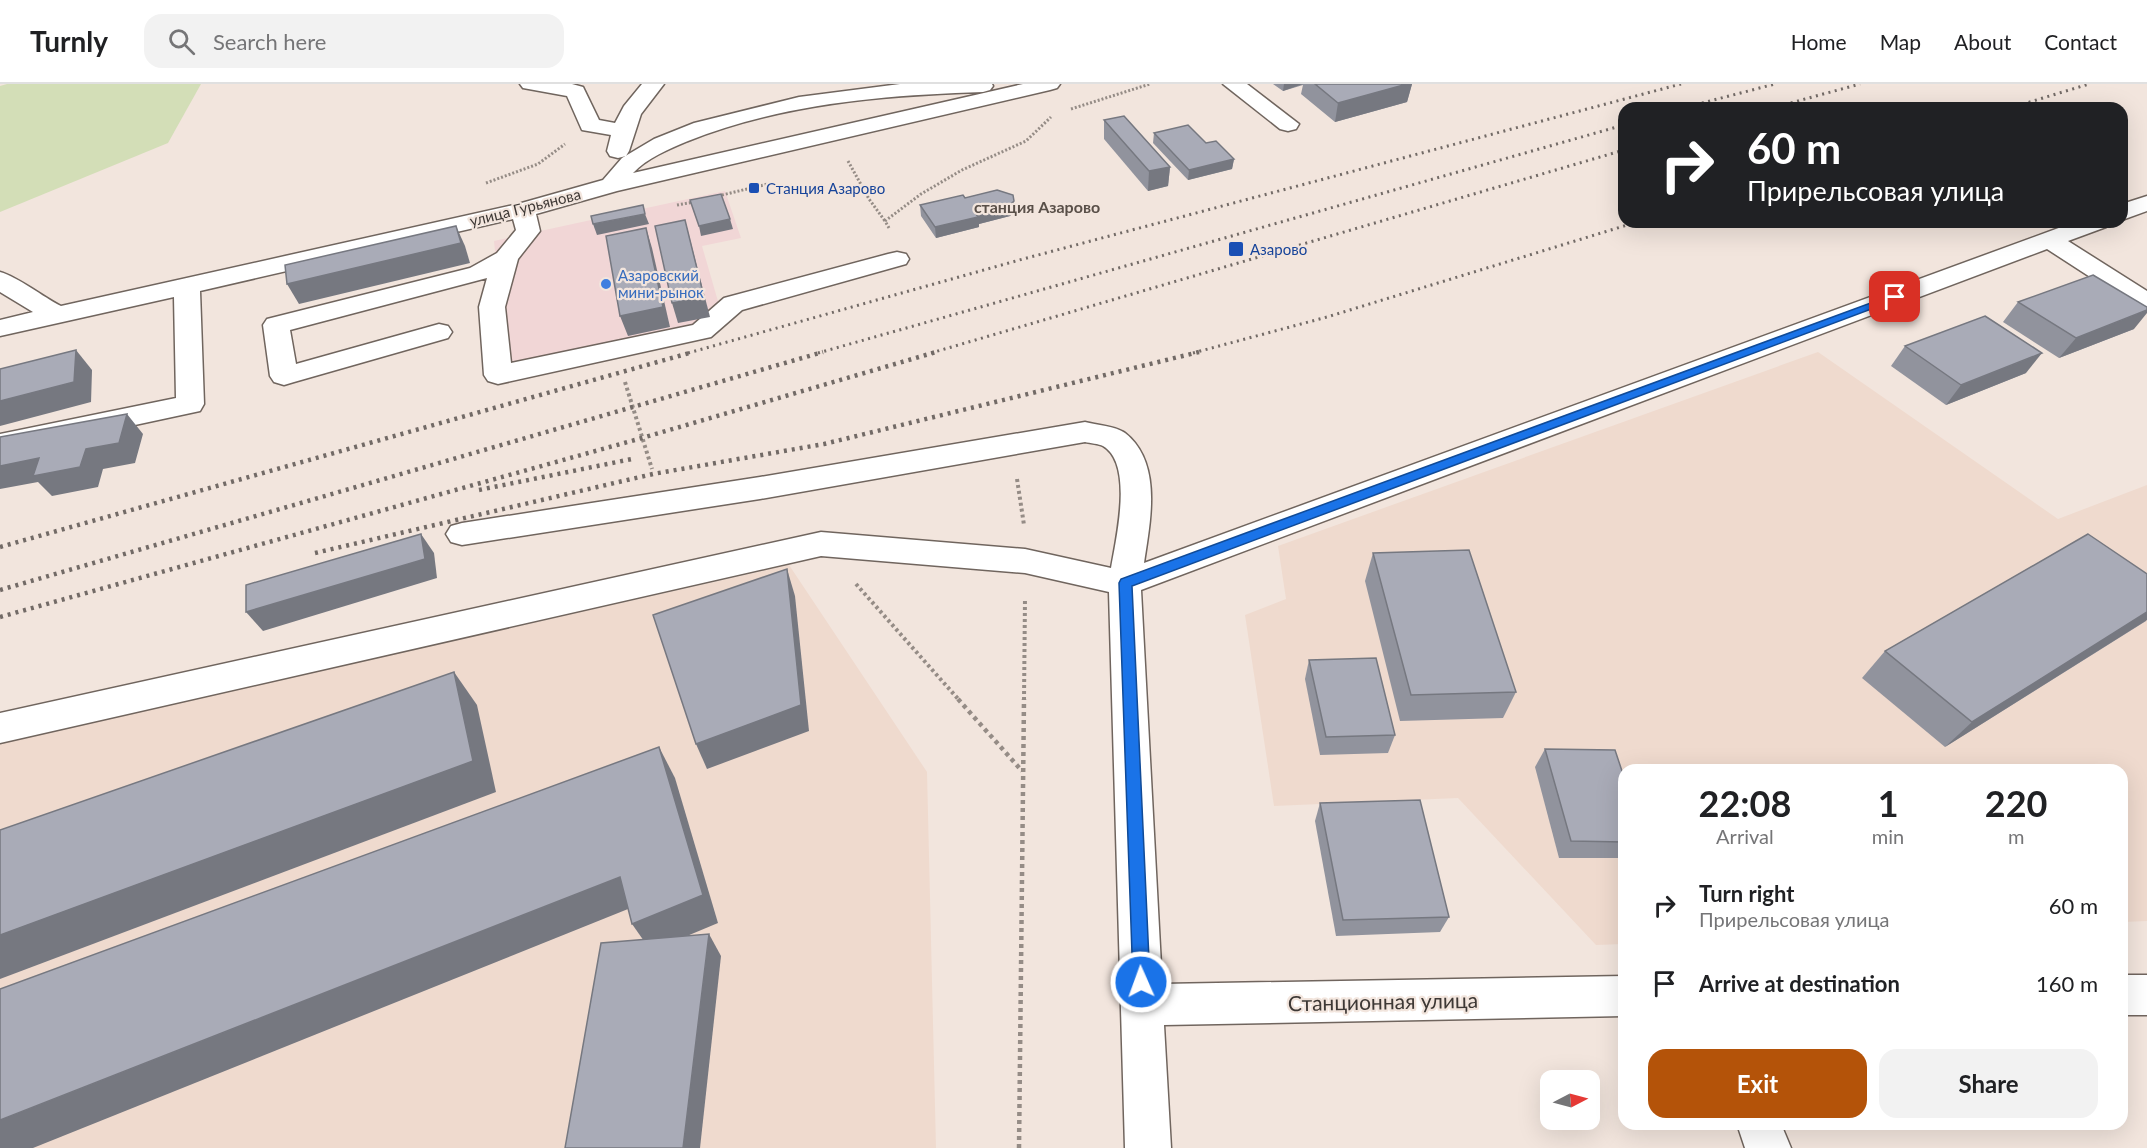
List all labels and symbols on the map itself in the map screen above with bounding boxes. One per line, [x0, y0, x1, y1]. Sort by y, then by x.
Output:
place label: Станция Азарово [766, 179, 885, 197]
marker: Станция Азарово [747, 181, 761, 195]
street label: улица Гурьянова [468, 184, 582, 230]
district label: станция Азарово [974, 197, 1100, 216]
marker: Азарово [1227, 240, 1245, 258]
place label: Азарово [1250, 240, 1307, 258]
place label: Азаровский мини-рынок [618, 266, 704, 301]
pin [1869, 271, 1920, 322]
marker: Азаровский мини-рынок [599, 277, 613, 291]
position arrow [1109, 950, 1173, 1014]
street label: Станционная улица [1288, 987, 1478, 1015]
north arrow [1540, 1070, 1600, 1130]

